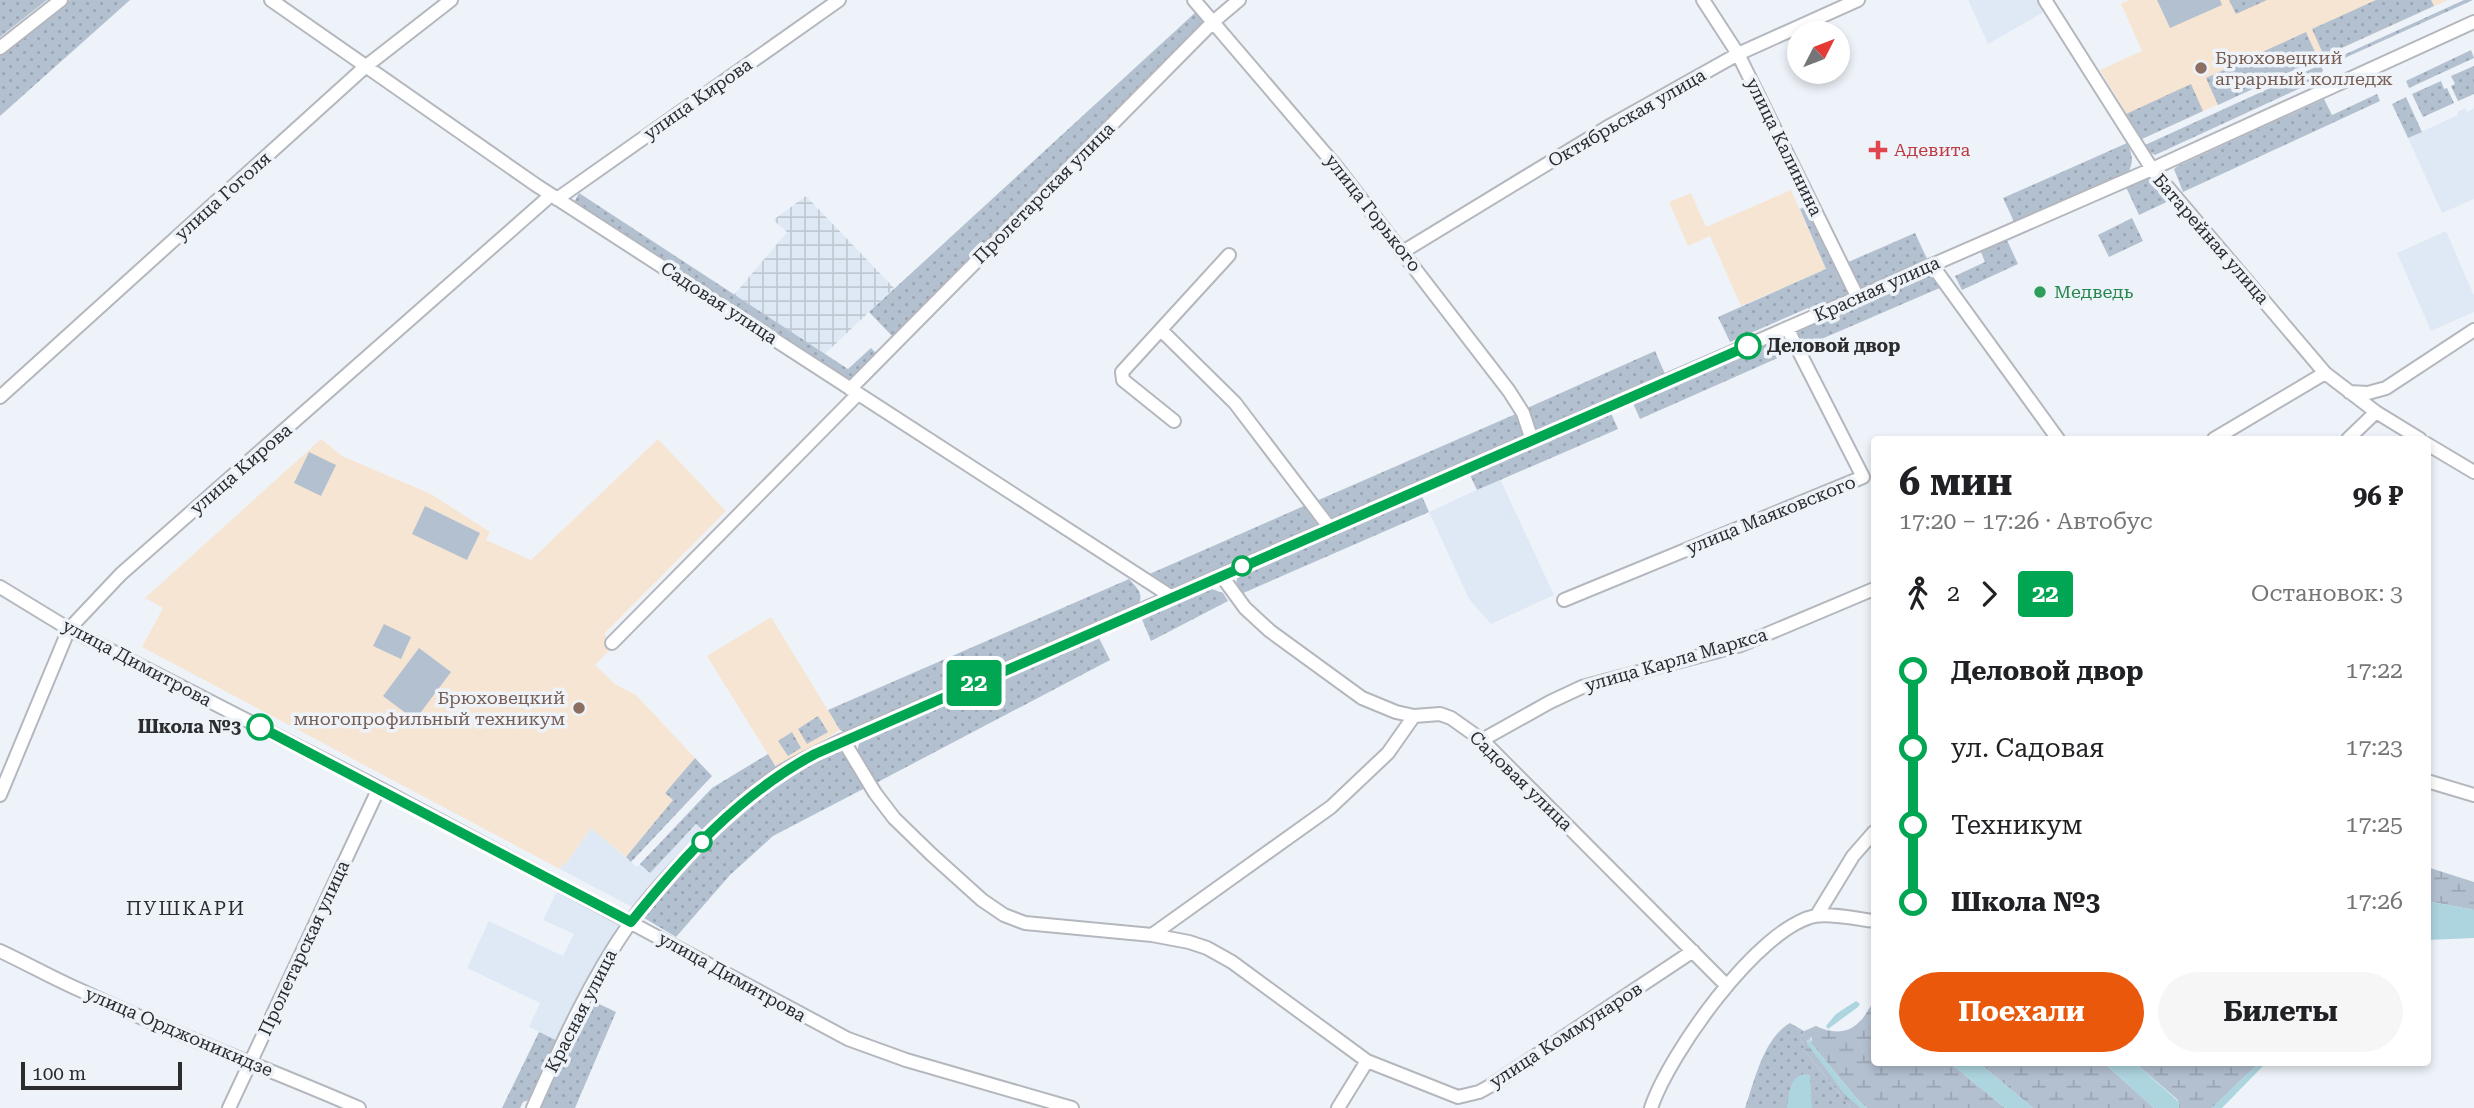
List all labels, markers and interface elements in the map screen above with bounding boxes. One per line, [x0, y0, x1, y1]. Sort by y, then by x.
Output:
north arrow [1787, 21, 1850, 84]
map controls [1787, 21, 1850, 84]
place label: Брюховецкий аграрный колледж [2215, 47, 2393, 89]
street label: улица Кирова [640, 53, 756, 144]
marker: Брюховецкий аграрный колледж [2193, 60, 2209, 76]
street label: Октябрьская улица [1544, 64, 1710, 171]
street label: улица Калинина [1742, 74, 1827, 220]
street label: Пролетарская улица [969, 118, 1119, 267]
place label: Адевита [1894, 139, 1970, 160]
marker: Адевита [1868, 140, 1888, 160]
street label: улица Гоголя [170, 147, 275, 244]
street label: улица Горького [1321, 150, 1426, 276]
street label: Батарейная улица [2149, 169, 2274, 308]
street label: Красная улица [1811, 251, 1943, 326]
street label: Садовая улица [657, 257, 782, 348]
place label: Медведь [2054, 281, 2134, 302]
marker: Медведь [2032, 284, 2048, 300]
marker: Деловой двор [1735, 333, 1761, 359]
place label: Деловой двор [1767, 335, 1900, 356]
street label: улица Кирова [186, 419, 296, 518]
text: 6 мин [1899, 460, 2013, 504]
street label: улица Маяковского [1683, 471, 1859, 558]
text: 96 ₽ [2353, 481, 2403, 511]
text: 17:20 – 17:26 · Автобус [1899, 508, 2153, 535]
unlabelled marker [1232, 556, 1252, 576]
icon: walk [1899, 575, 1937, 613]
icon: forward [1970, 575, 2008, 613]
text: 2 [1947, 580, 1960, 607]
text: 22 [2032, 580, 2059, 608]
text: Остановок: 3 [2251, 580, 2403, 607]
street label: улица Димитрова [59, 614, 215, 711]
street label: улица Карла Маркса [1582, 623, 1770, 696]
text: Деловой двор [1951, 656, 2144, 686]
text: 17:22 [2346, 657, 2403, 684]
line badge: 22 [942, 660, 1006, 706]
text: 22 [961, 669, 987, 697]
place label: Брюховецкий многопрофильный техникум [293, 687, 565, 729]
marker: Брюховецкий многопрофильный техникум [571, 700, 587, 716]
marker: Школа №3 [247, 714, 273, 740]
place label: Школа №3 [138, 716, 241, 737]
street label: Садовая улица [1466, 726, 1577, 835]
text: ул. Садовая [1951, 733, 2104, 763]
text: 17:23 [2346, 734, 2403, 761]
text: Техникум [1951, 810, 2083, 840]
text: 17:25 [2346, 811, 2403, 838]
unlabelled marker [692, 832, 712, 852]
street label: Пролетарская улица [254, 857, 353, 1039]
text: Школа №3 [1951, 887, 2100, 917]
text: 17:26 [2346, 888, 2403, 915]
district label: ПУШКАРИ [126, 897, 246, 920]
street label: улица Димитрова [655, 927, 810, 1026]
street label: Красная улица [540, 945, 621, 1076]
button: Поехали [1899, 972, 2144, 1052]
button: Билеты [2158, 972, 2403, 1052]
street label: улица Коммунаров [1485, 977, 1646, 1092]
street label: улица Орджоникидзе [82, 982, 276, 1081]
scale bar [21, 1059, 182, 1091]
text: 100 m [32, 1062, 86, 1085]

